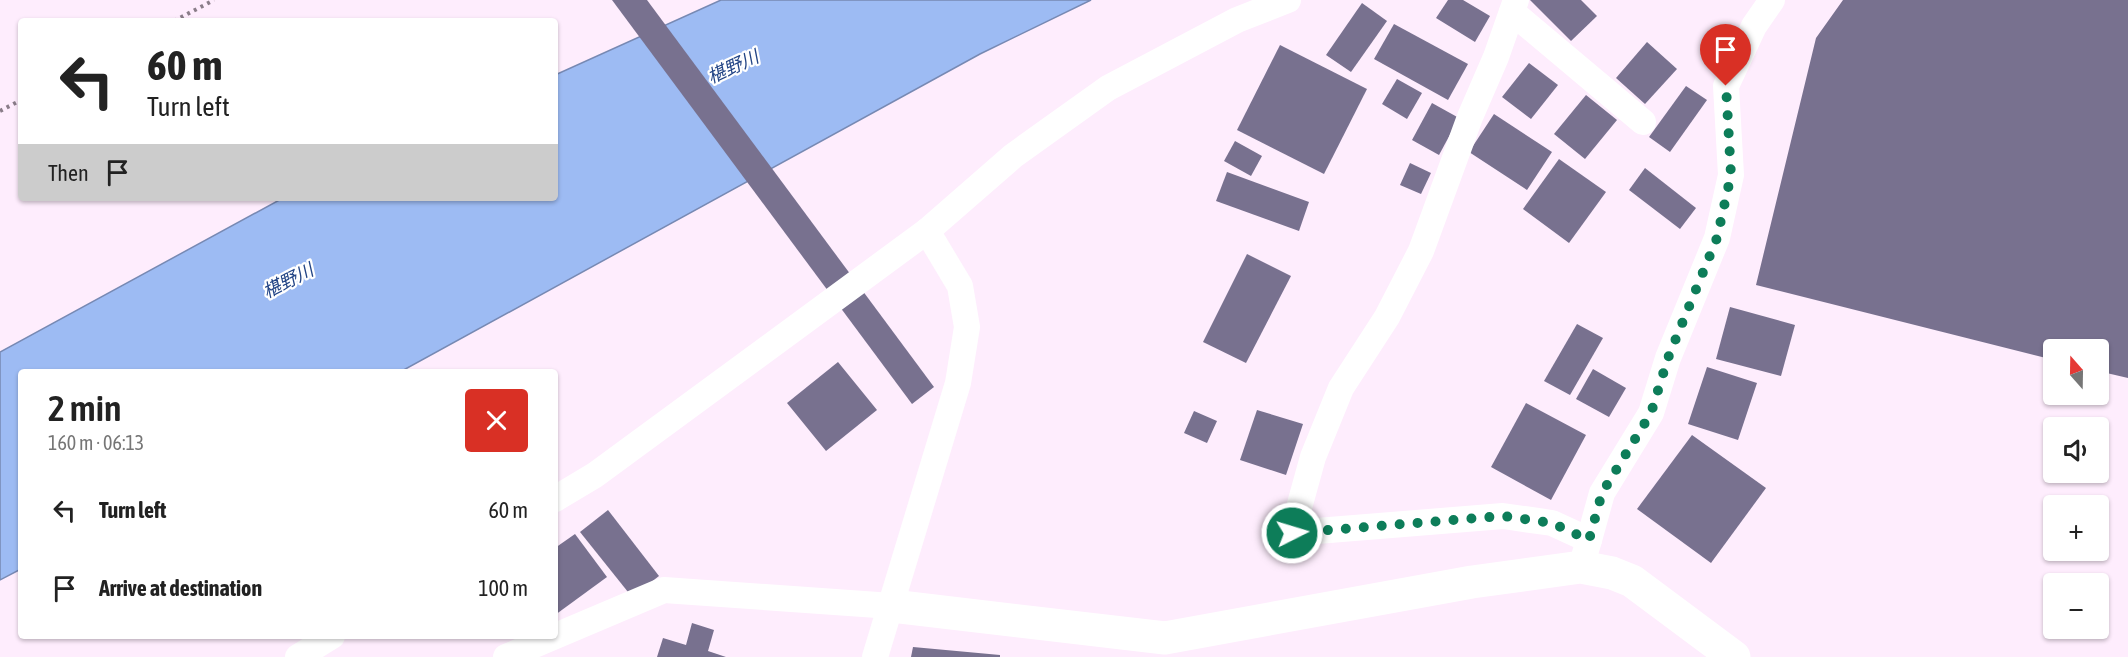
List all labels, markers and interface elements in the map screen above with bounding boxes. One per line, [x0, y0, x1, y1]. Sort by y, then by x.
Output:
pin [1700, 24, 1751, 86]
icon: arrive [1709, 33, 1742, 66]
text: 60 m [147, 41, 222, 89]
icon: left [48, 42, 126, 120]
water label: 椹野川 [704, 45, 764, 87]
text: Turn left [147, 91, 230, 122]
icon: arrive [101, 156, 134, 189]
text: Then [48, 160, 89, 186]
water label: 椹野川 [259, 258, 318, 302]
north arrow [2043, 339, 2109, 405]
map controls [2043, 339, 2109, 639]
text: 2 min [48, 387, 122, 429]
button: close [465, 389, 528, 452]
button: sound [2043, 417, 2109, 483]
text: 160 m · 06:13 [48, 431, 144, 454]
icon: left [48, 494, 81, 527]
button: + [2043, 495, 2109, 561]
text: Turn left [99, 497, 166, 523]
text: 60 m [488, 497, 528, 523]
position arrow [1260, 501, 1324, 565]
icon: arrive [48, 572, 81, 605]
button: − [2043, 573, 2109, 639]
text: Arrive at destination [99, 575, 262, 601]
text: 100 m [478, 575, 528, 601]

